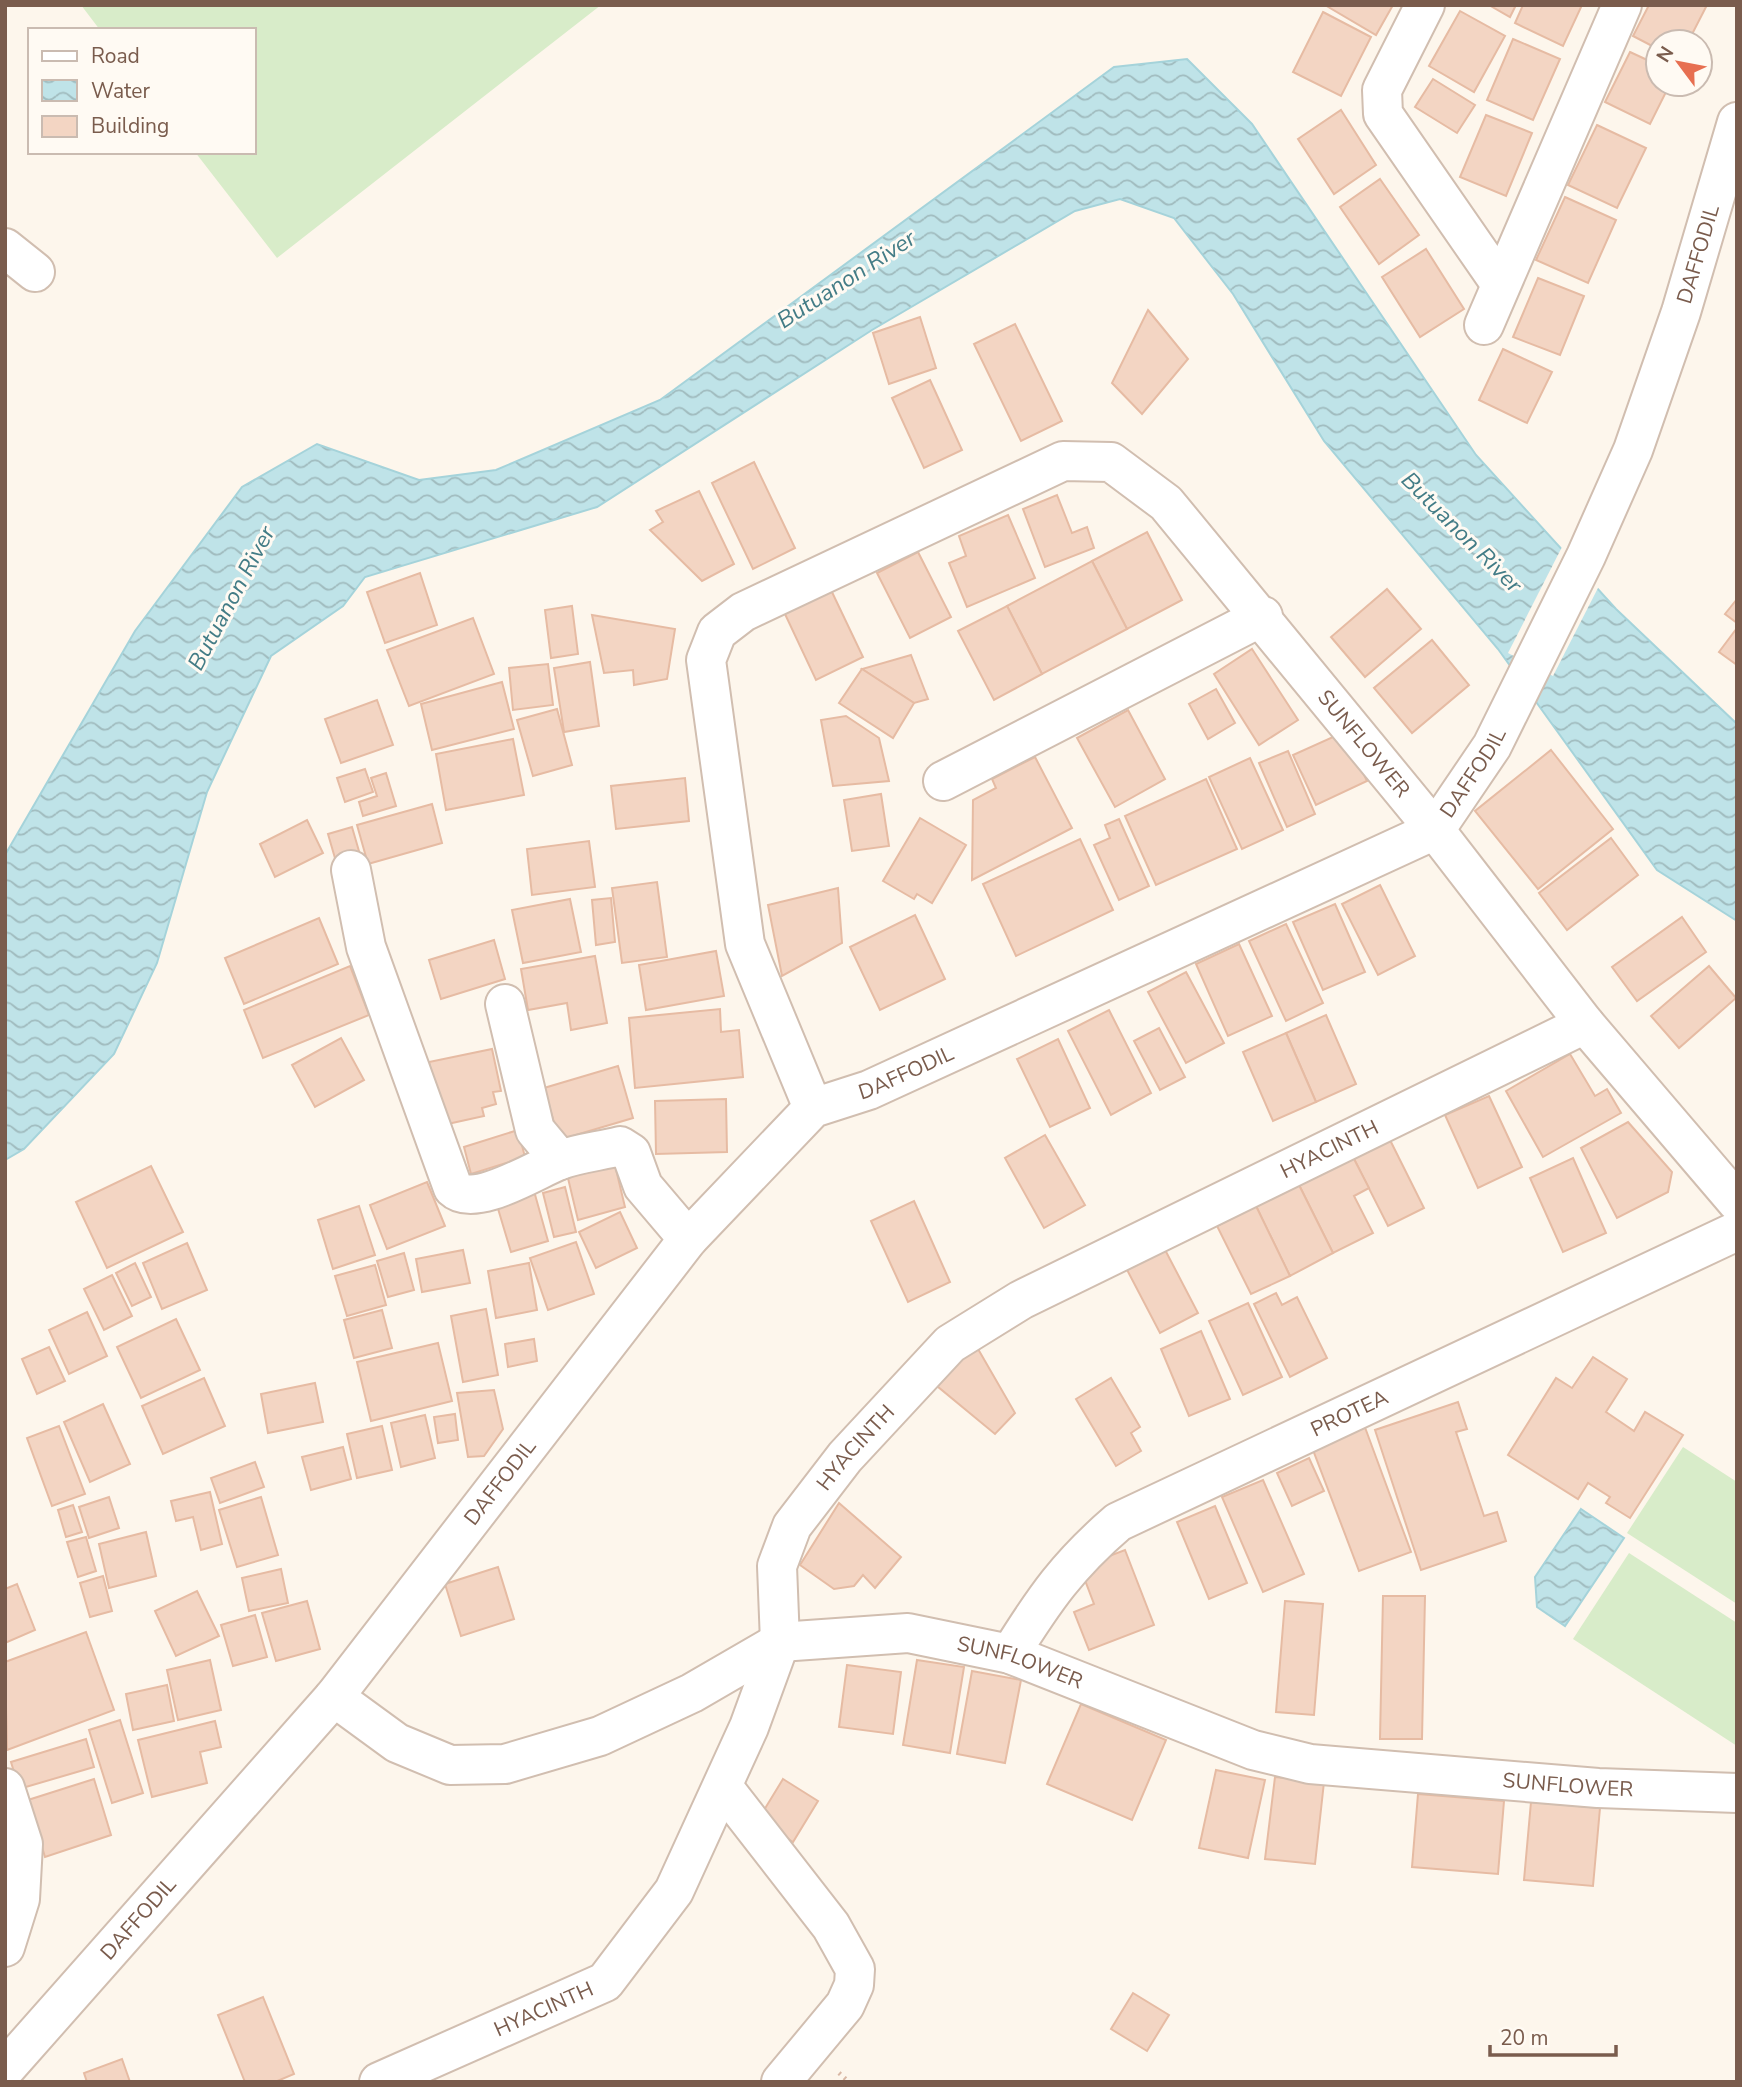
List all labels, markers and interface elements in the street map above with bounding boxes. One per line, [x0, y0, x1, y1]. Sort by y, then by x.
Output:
legend [28, 28, 256, 154]
north arrow [1644, 28, 1714, 98]
text: Road [91, 42, 140, 70]
text: N [1651, 42, 1680, 67]
text: Water [91, 77, 150, 105]
text: Building [91, 112, 169, 140]
street label: DAFFODIL [1670, 201, 1726, 307]
water label: Butuanon River [771, 223, 922, 336]
water label: Butuanon River [1394, 465, 1529, 600]
water label: Butuanon River [180, 520, 283, 676]
street label: SUNFLOWER [1311, 684, 1416, 803]
street label: DAFFODIL [1433, 723, 1513, 823]
street label: DAFFODIL [855, 1039, 959, 1106]
street label: HYACINTH [1276, 1113, 1383, 1185]
street label: PROTEA [1306, 1383, 1393, 1443]
street label: HYACINTH [810, 1398, 901, 1496]
street label: DAFFODIL [458, 1433, 543, 1531]
street label: SUNFLOWER [955, 1629, 1087, 1695]
street label: SUNFLOWER [1501, 1766, 1634, 1803]
street label: DAFFODIL [94, 1871, 183, 1966]
street label: HYACINTH [490, 1975, 598, 2043]
scale bar [1490, 2014, 1616, 2058]
text: 20 m [1500, 2024, 1549, 2052]

